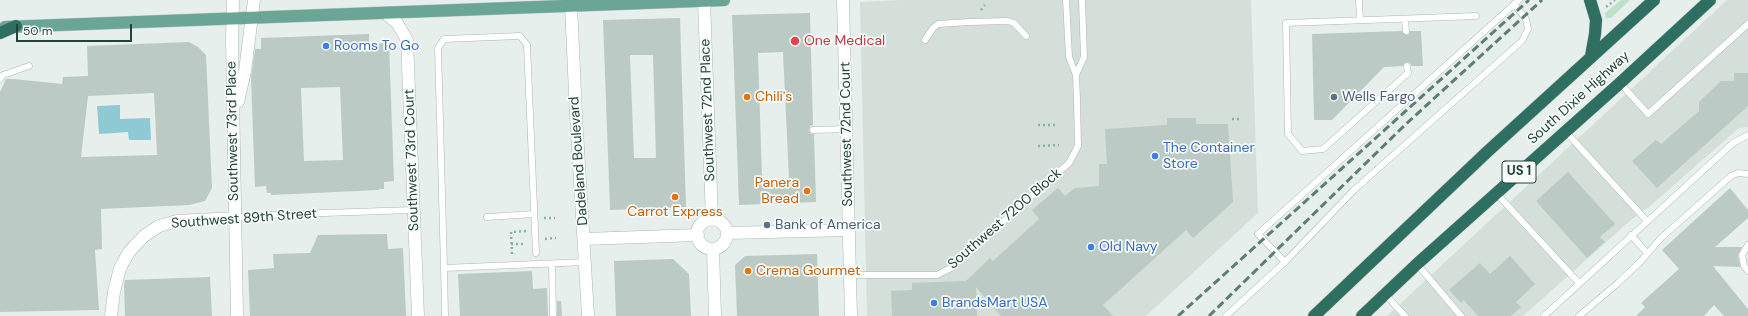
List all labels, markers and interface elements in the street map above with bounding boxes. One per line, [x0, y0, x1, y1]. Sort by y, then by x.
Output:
scale bar [18, 16, 134, 42]
text: 50 m [23, 23, 52, 39]
place label: One Medical [804, 33, 885, 49]
marker: One Medical [789, 35, 801, 47]
place label: Rooms To Go [334, 38, 419, 54]
street label: Southwest 72nd Place [697, 38, 719, 182]
marker: Rooms To Go [321, 41, 331, 51]
street label: South Dixie Highway [1525, 48, 1633, 148]
street label: Southwest 73rd Place [223, 61, 243, 201]
street label: Southwest 72nd Court [837, 61, 857, 207]
street label: Southwest 73rd Court [401, 89, 423, 231]
place label: Chili's [755, 89, 792, 105]
place label: Wells Fargo [1342, 89, 1415, 105]
marker: Chili's [742, 92, 752, 102]
marker: Wells Fargo [1329, 92, 1339, 102]
street label: Dadeland Boulevard [566, 96, 592, 226]
place label: The Container Store [1163, 140, 1255, 172]
marker: The Container Store [1150, 151, 1160, 161]
road number: US 1 [1502, 161, 1536, 183]
street label: Southwest 7200 Block [945, 165, 1065, 273]
place label: Panera Bread [755, 175, 799, 208]
marker: Panera Bread [802, 186, 812, 196]
marker: Carrot Express [670, 192, 680, 202]
place label: Carrot Express [627, 204, 723, 220]
street label: Southwest 89th Street [171, 206, 317, 232]
place label: Bank of America [775, 217, 881, 233]
marker: Bank of America [762, 220, 772, 230]
place label: Old Navy [1099, 239, 1158, 255]
marker: Old Navy [1086, 242, 1096, 252]
place label: Crema Gourmet [756, 263, 861, 279]
marker: Crema Gourmet [743, 266, 753, 276]
place label: BrandsMart USA [942, 295, 1047, 311]
marker: BrandsMart USA [929, 298, 939, 308]

